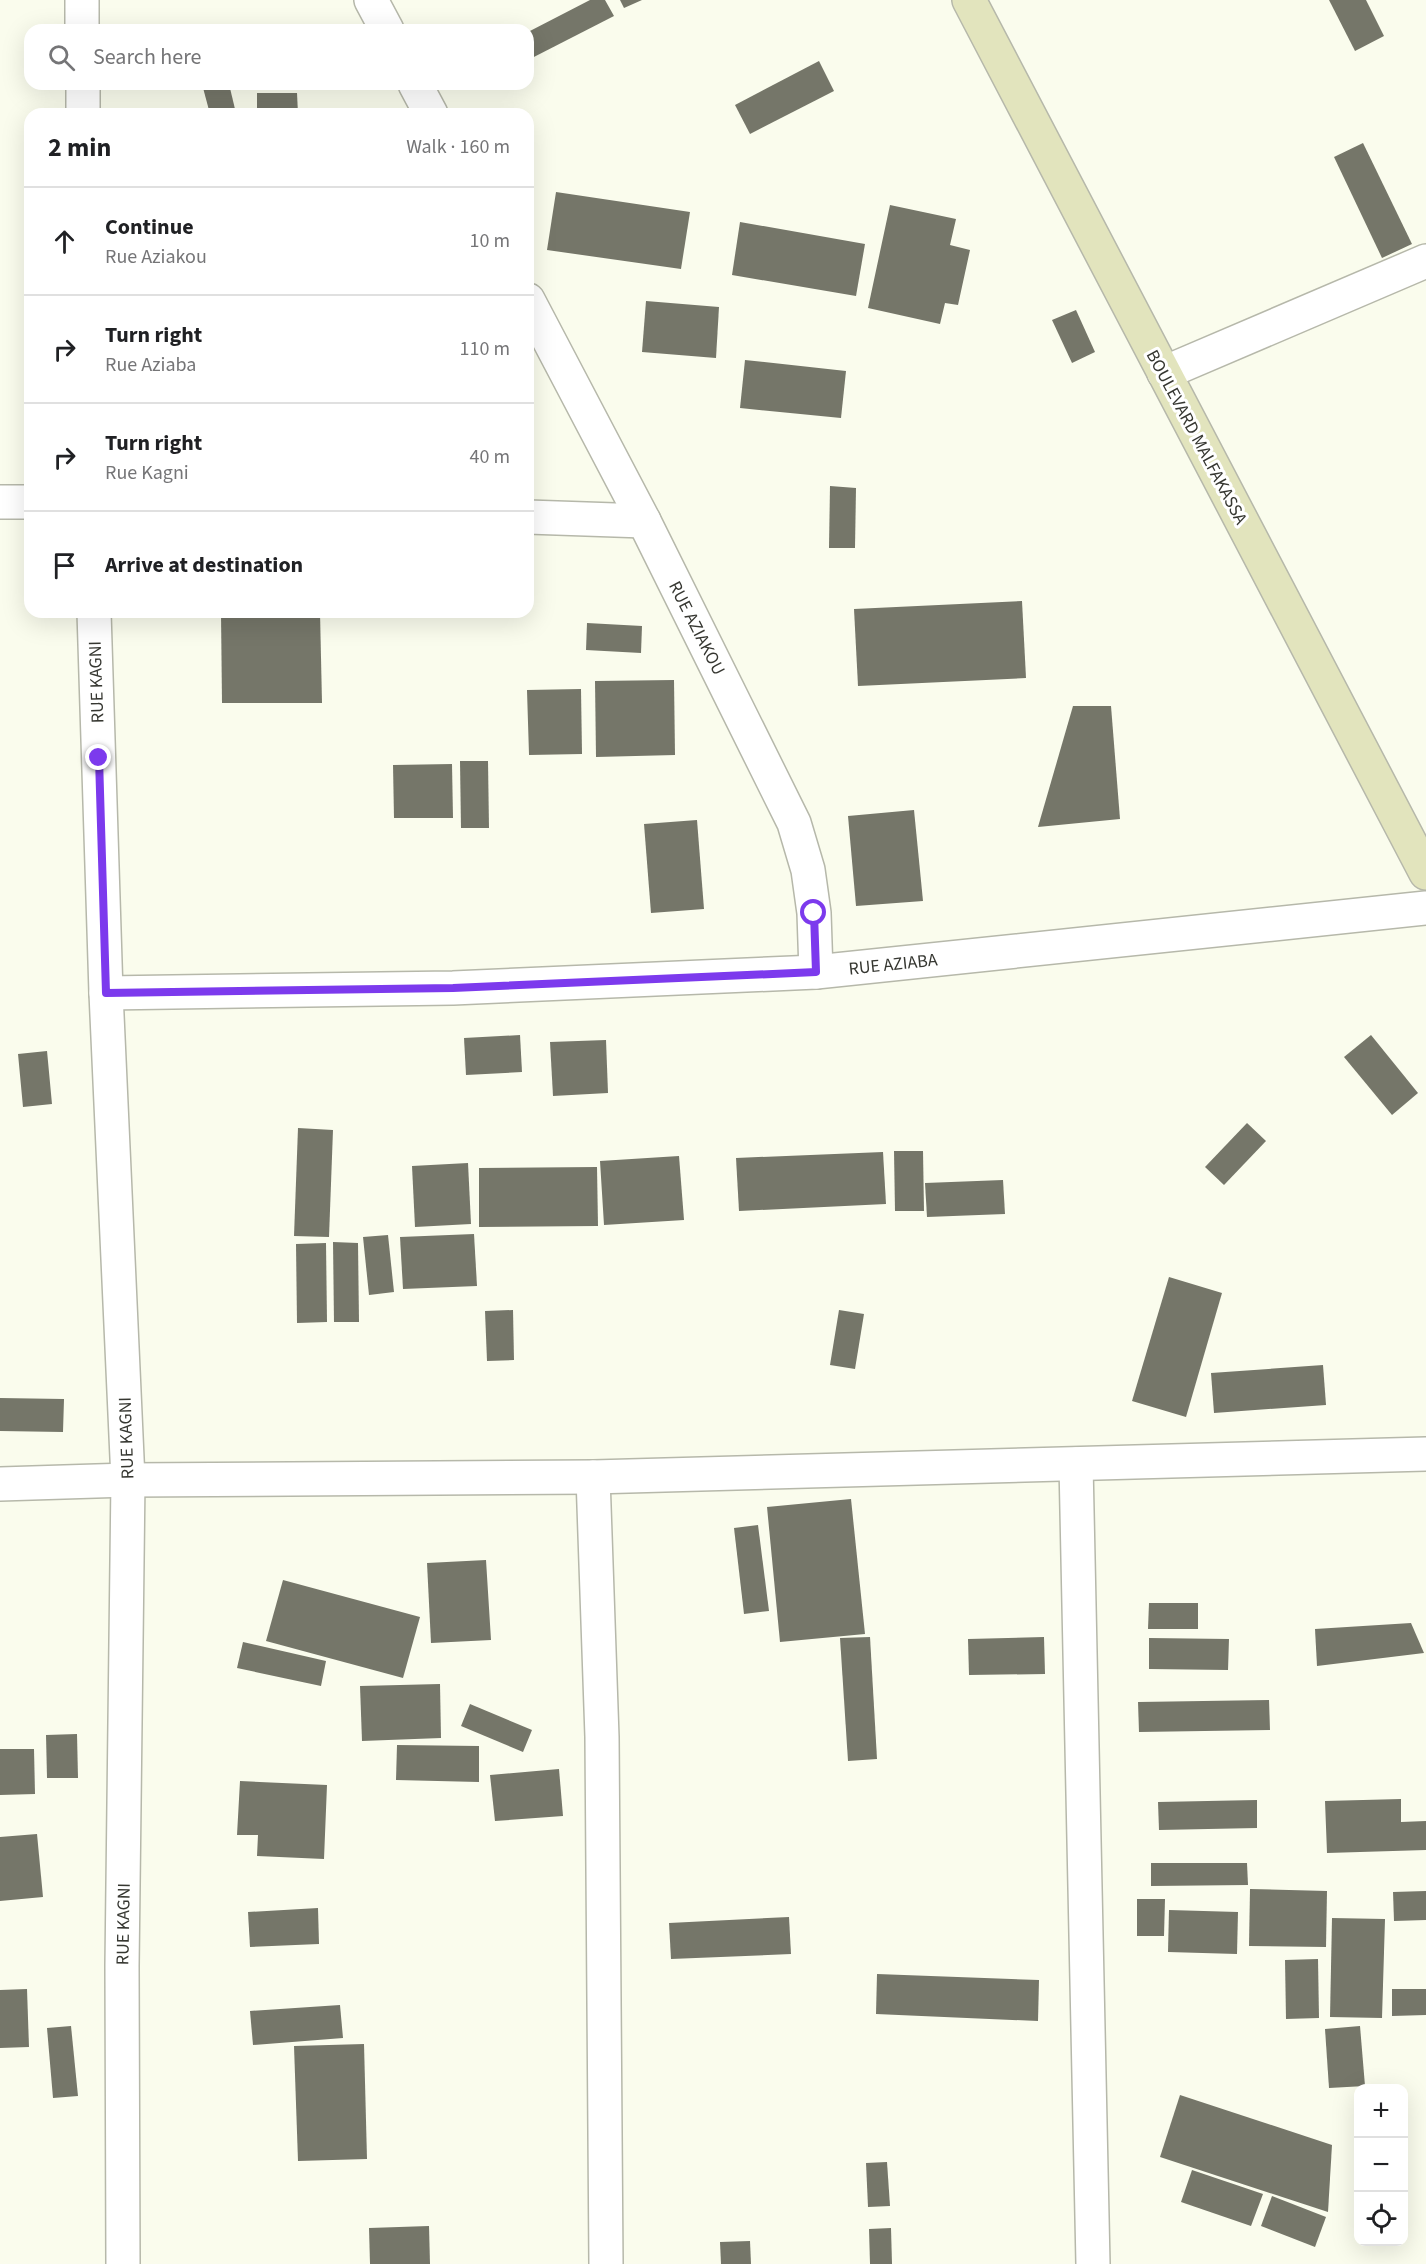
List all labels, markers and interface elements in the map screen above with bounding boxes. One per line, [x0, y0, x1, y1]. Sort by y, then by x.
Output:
search box [24, 24, 534, 90]
icon: search [45, 41, 78, 74]
text: Search here [93, 41, 201, 73]
text: 2 min [48, 129, 111, 166]
text: Walk · 160 m [406, 133, 510, 161]
text: Continue [105, 211, 194, 243]
icon: ahead [48, 225, 81, 258]
text: 10 m [470, 227, 510, 255]
text: Rue Aziakou [105, 243, 207, 271]
text: Turn right [105, 319, 202, 351]
icon: right [48, 333, 81, 366]
text: 110 m [460, 335, 510, 363]
street label: BOULEVARD MALFAKASSA [1140, 346, 1253, 529]
text: Rue Aziaba [105, 351, 196, 379]
text: Turn right [105, 427, 202, 459]
icon: right [48, 441, 81, 474]
text: 40 m [470, 443, 510, 471]
text: Rue Kagni [105, 459, 189, 487]
icon: arrive [48, 549, 81, 582]
text: Arrive at destination [105, 549, 303, 581]
street label: RUE AZIAKOU [662, 577, 731, 680]
street label: RUE KAGNI [83, 640, 110, 724]
route end [85, 744, 111, 770]
route start [800, 899, 826, 925]
street label: RUE AZIABA [847, 947, 939, 982]
street label: RUE KAGNI [113, 1396, 140, 1480]
street label: RUE KAGNI [110, 1883, 137, 1965]
map controls [1354, 2084, 1408, 2246]
button: + [1354, 2084, 1408, 2138]
button: − [1354, 2138, 1408, 2192]
button: locate [1354, 2192, 1408, 2246]

